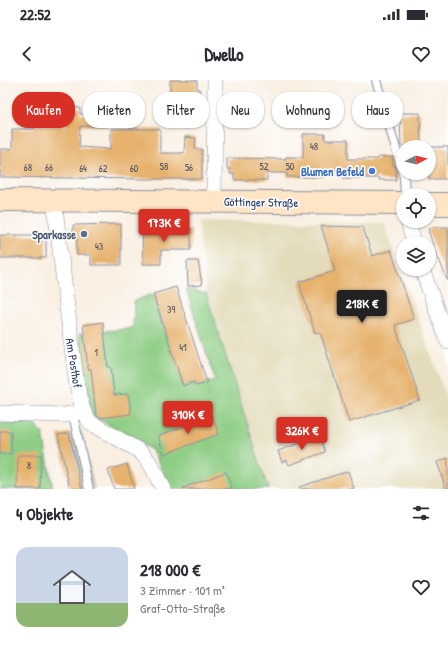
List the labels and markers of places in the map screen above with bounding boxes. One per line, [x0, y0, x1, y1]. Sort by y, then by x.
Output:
place label: Blumen Befeld [301, 163, 364, 180]
marker: Blumen Befeld [367, 166, 377, 176]
pin: 173K € [131, 209, 197, 243]
place label: Sparkasse [32, 226, 76, 244]
marker: Sparkasse [79, 229, 89, 239]
pin: 218K € [329, 290, 395, 324]
pin: 310K € [155, 401, 221, 435]
pin: 326K € [269, 417, 335, 451]

